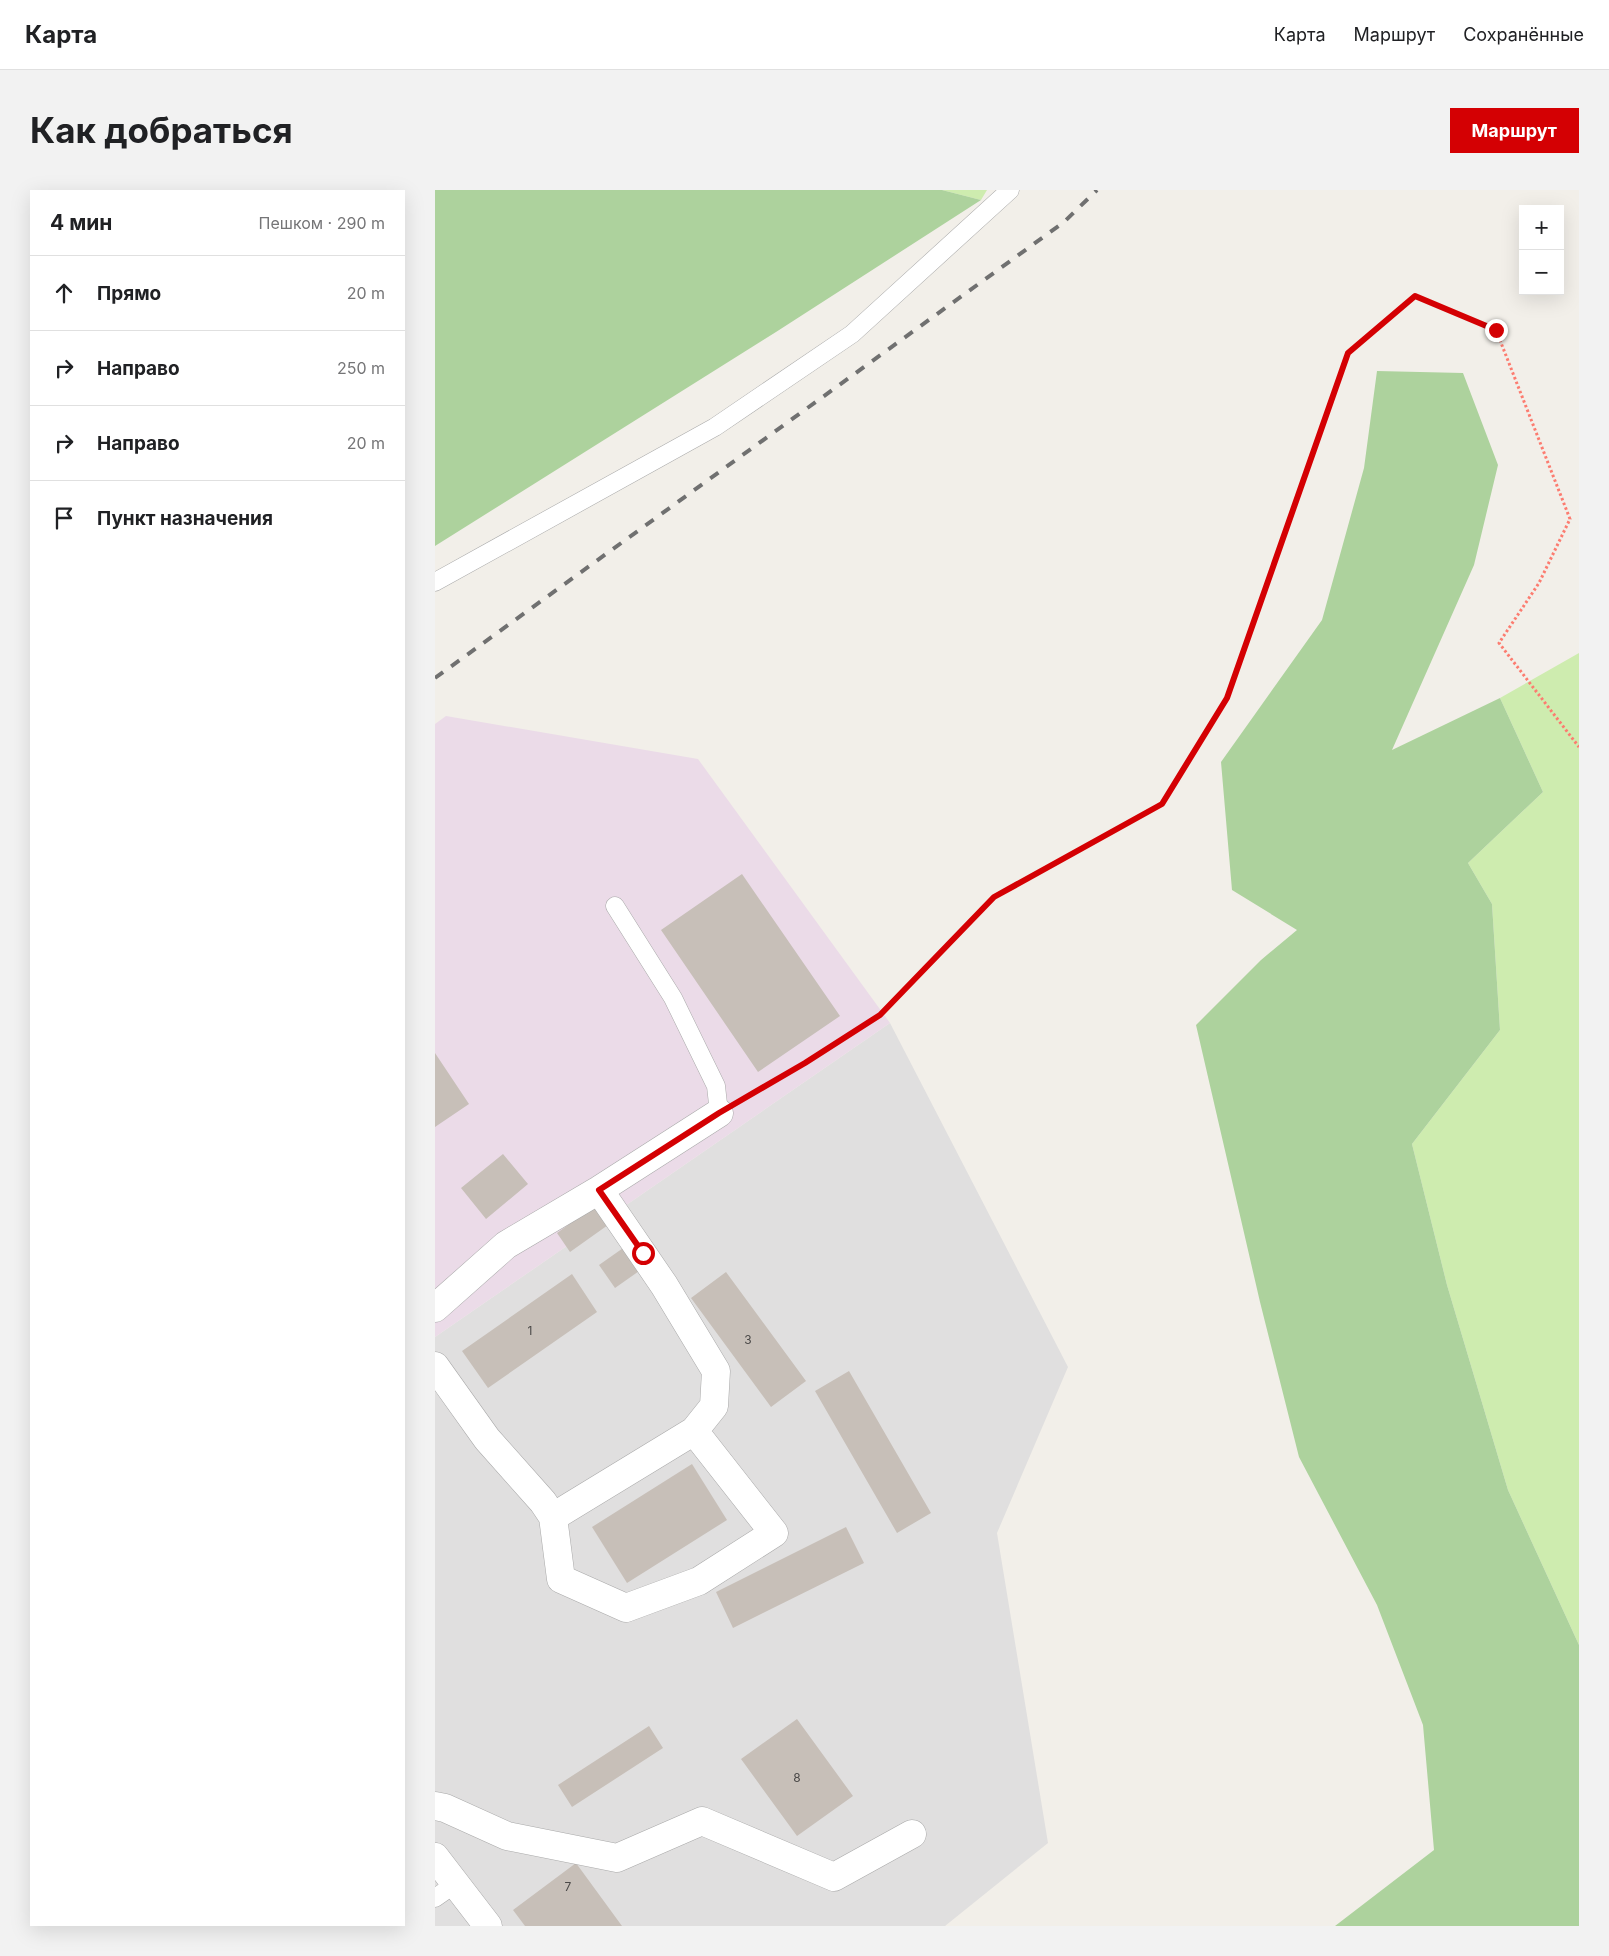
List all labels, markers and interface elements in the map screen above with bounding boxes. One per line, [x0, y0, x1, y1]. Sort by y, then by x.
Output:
text: Карта [25, 20, 97, 49]
text: Карта [1274, 24, 1326, 45]
text: Маршрут [1354, 24, 1435, 45]
text: Сохранённые [1463, 24, 1584, 45]
button: Маршрут [1450, 108, 1579, 153]
text: Как добраться [30, 109, 293, 151]
map controls [1519, 205, 1564, 295]
button: + [1519, 205, 1564, 250]
text: 4 мин [50, 210, 112, 235]
text: Пешком · 290 m [259, 213, 385, 233]
button: − [1519, 250, 1564, 295]
icon: ahead [50, 279, 78, 307]
text: Прямо [97, 282, 161, 305]
text: 20 m [347, 283, 385, 303]
route end [1485, 319, 1508, 342]
icon: right [50, 354, 78, 382]
text: Направо [97, 357, 180, 380]
text: 250 m [337, 358, 385, 378]
icon: right [50, 429, 78, 457]
text: Направо [97, 432, 180, 455]
text: 20 m [347, 433, 385, 453]
icon: arrive [50, 504, 78, 532]
text: Пункт назначения [97, 507, 273, 530]
route start [632, 1242, 655, 1265]
house number: 1 [528, 1323, 532, 1338]
house number: 3 [744, 1332, 752, 1347]
house number: 8 [793, 1770, 801, 1785]
house number: 7 [565, 1879, 572, 1894]

